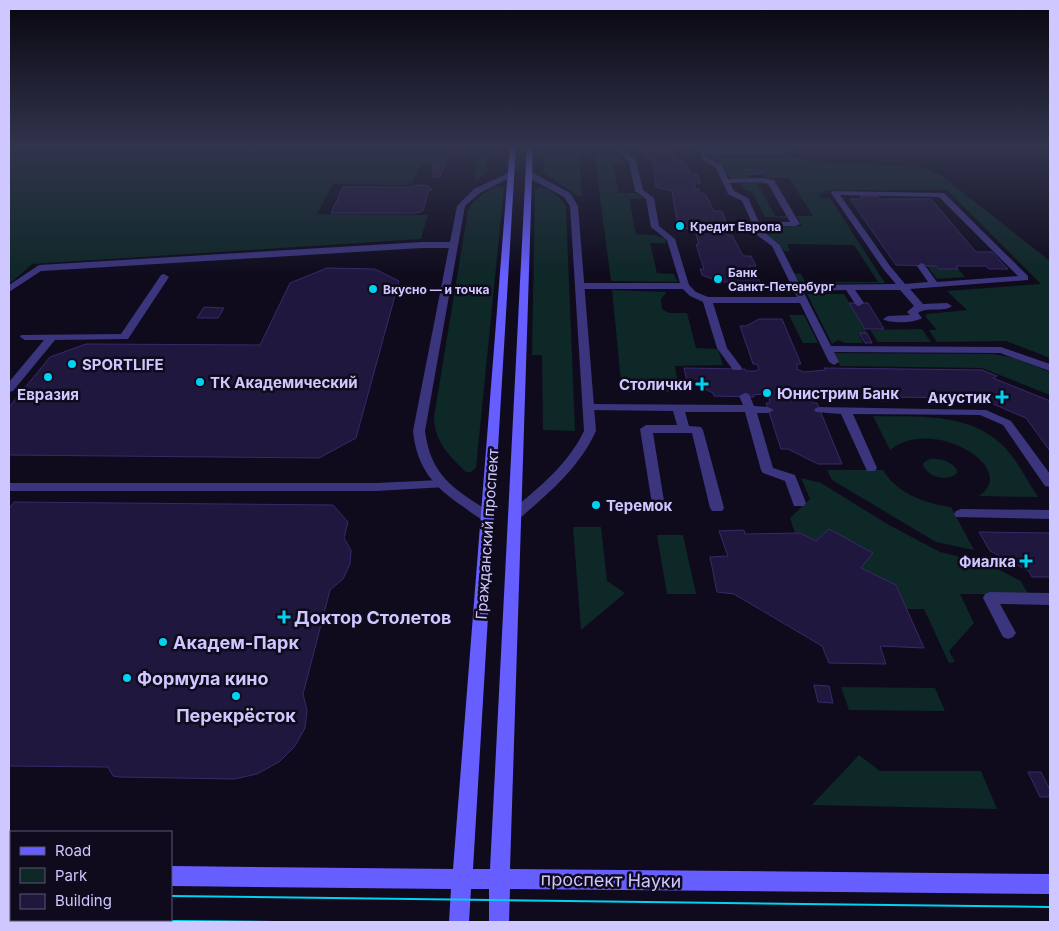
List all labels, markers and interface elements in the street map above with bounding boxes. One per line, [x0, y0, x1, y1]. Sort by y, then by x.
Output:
place label: Кредит Европа [690, 219, 781, 234]
marker: Кредит Европа [674, 220, 686, 232]
place label: Банк Санкт-Петербург [728, 265, 834, 294]
marker: Банк Санкт-Петербург [712, 273, 724, 285]
place label: Вкусно — и точка [383, 282, 489, 297]
marker: Вкусно — и точка [367, 283, 379, 295]
place label: SPORTLIFE [82, 355, 164, 374]
marker: SPORTLIFE [66, 358, 78, 370]
marker: Евразия [42, 371, 54, 383]
place label: ТК Академический [210, 373, 358, 392]
place label: Столички [619, 375, 692, 394]
marker: ТК Академический [194, 376, 206, 388]
marker: Столички [696, 378, 708, 390]
place label: Юнистрим Банк [777, 384, 899, 403]
place label: Евразия [17, 385, 79, 404]
marker: Юнистрим Банк [761, 387, 773, 399]
place label: Акустик [928, 388, 991, 407]
marker: Акустик [995, 390, 1009, 404]
street label: Гражданский проспект [472, 448, 502, 620]
place label: Теремок [606, 496, 673, 515]
marker: Теремок [590, 499, 602, 511]
place label: Фиалка [959, 552, 1016, 571]
marker: Фиалка [1020, 555, 1032, 567]
place label: Доктор Столетов [294, 607, 451, 628]
marker: Доктор Столетов [278, 611, 290, 623]
place label: Академ-Парк [173, 632, 299, 653]
marker: Академ-Парк [157, 636, 169, 648]
place label: Формула кино [137, 668, 269, 689]
marker: Формула кино [121, 672, 133, 684]
marker: Перекрёсток [230, 690, 242, 702]
place label: Перекрёсток [176, 705, 296, 726]
legend [10, 831, 172, 921]
text: Road [55, 841, 91, 860]
text: Park [55, 866, 88, 885]
street label: проспект Науки [540, 868, 682, 892]
text: Building [55, 891, 112, 910]

